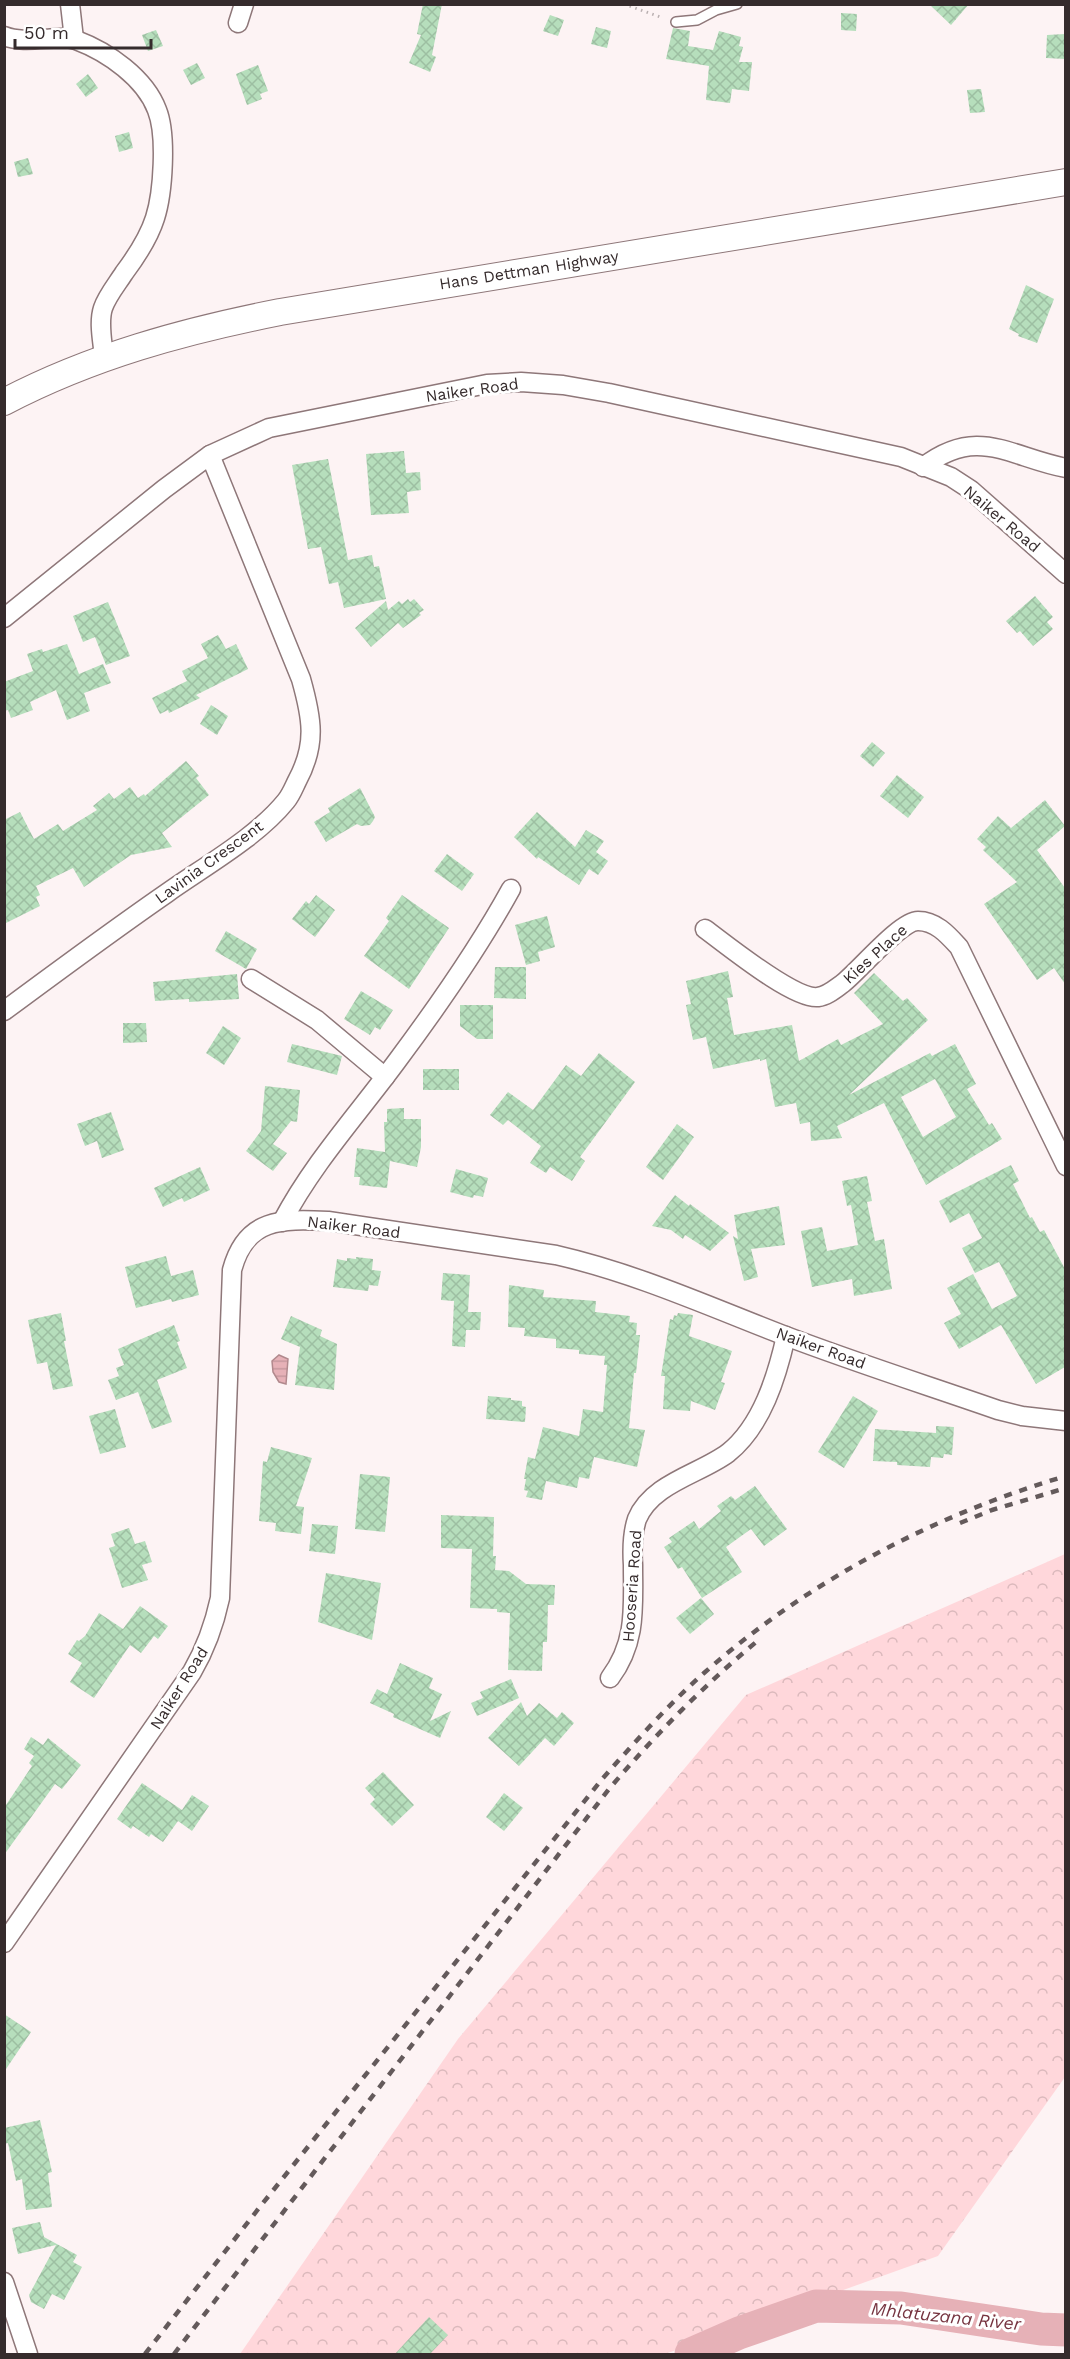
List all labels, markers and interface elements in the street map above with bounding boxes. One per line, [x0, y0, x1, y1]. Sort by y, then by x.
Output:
scale bar [15, 12, 152, 50]
text: 50 m [24, 22, 69, 43]
street label: Hans Dettman Highway [438, 246, 621, 294]
street label: Naiker Road [424, 374, 520, 406]
street label: Naiker Road [960, 482, 1044, 556]
street label: Lavinia Crescent [151, 816, 267, 908]
street label: Kies Place [839, 920, 911, 988]
street label: Naiker Road [306, 1212, 402, 1242]
street label: Naiker Road [774, 1323, 868, 1373]
street label: Hooseria Road [619, 1529, 645, 1643]
street label: Naiker Road [146, 1643, 212, 1733]
water label: Mhlatuzana River [870, 2298, 1023, 2334]

